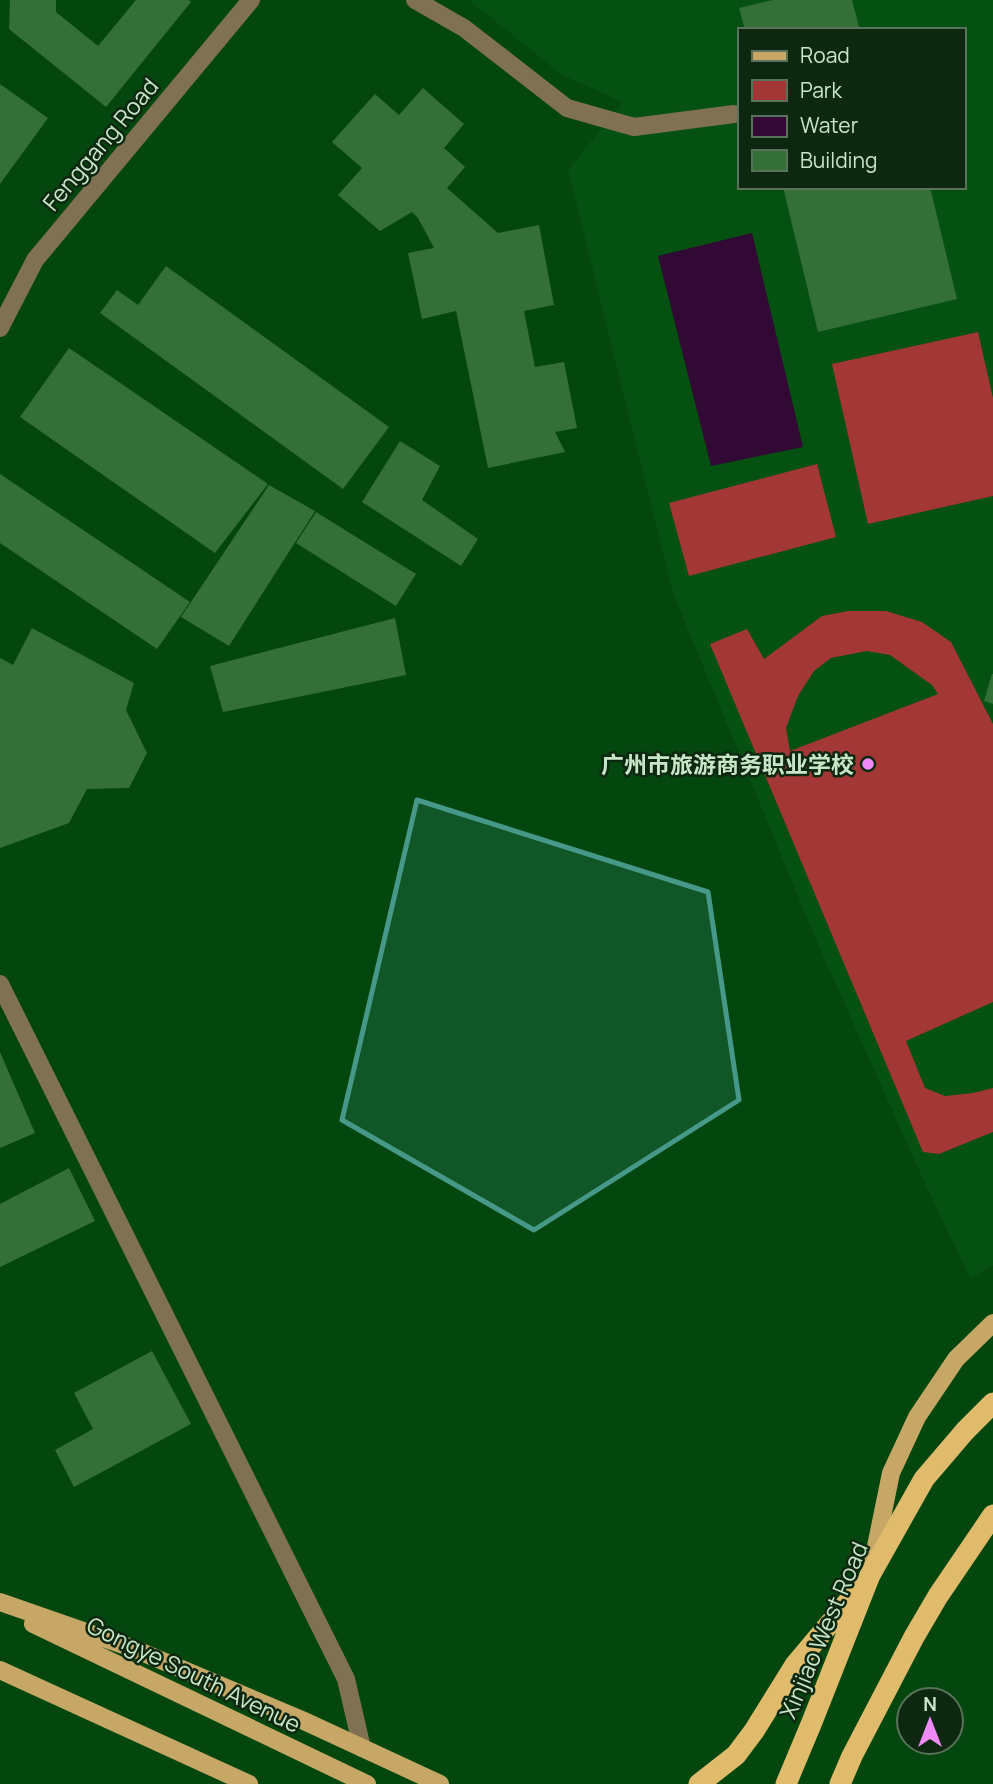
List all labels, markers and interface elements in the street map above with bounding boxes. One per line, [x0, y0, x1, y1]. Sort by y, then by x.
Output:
legend [738, 28, 965, 189]
text: Road [800, 41, 850, 69]
street label: Fenggang Road [35, 71, 165, 217]
text: Park [800, 76, 842, 104]
text: Water [800, 111, 859, 139]
text: Building [800, 146, 877, 174]
place label: 广州市旅游商务职业学校 [601, 748, 854, 780]
marker: 广州市旅游商务职业学校 [860, 756, 876, 772]
street label: Xinjiao West Road [771, 1537, 875, 1723]
street label: Gongye South Avenue [82, 1608, 306, 1740]
north arrow [895, 1686, 965, 1756]
text: N [923, 1691, 937, 1717]

